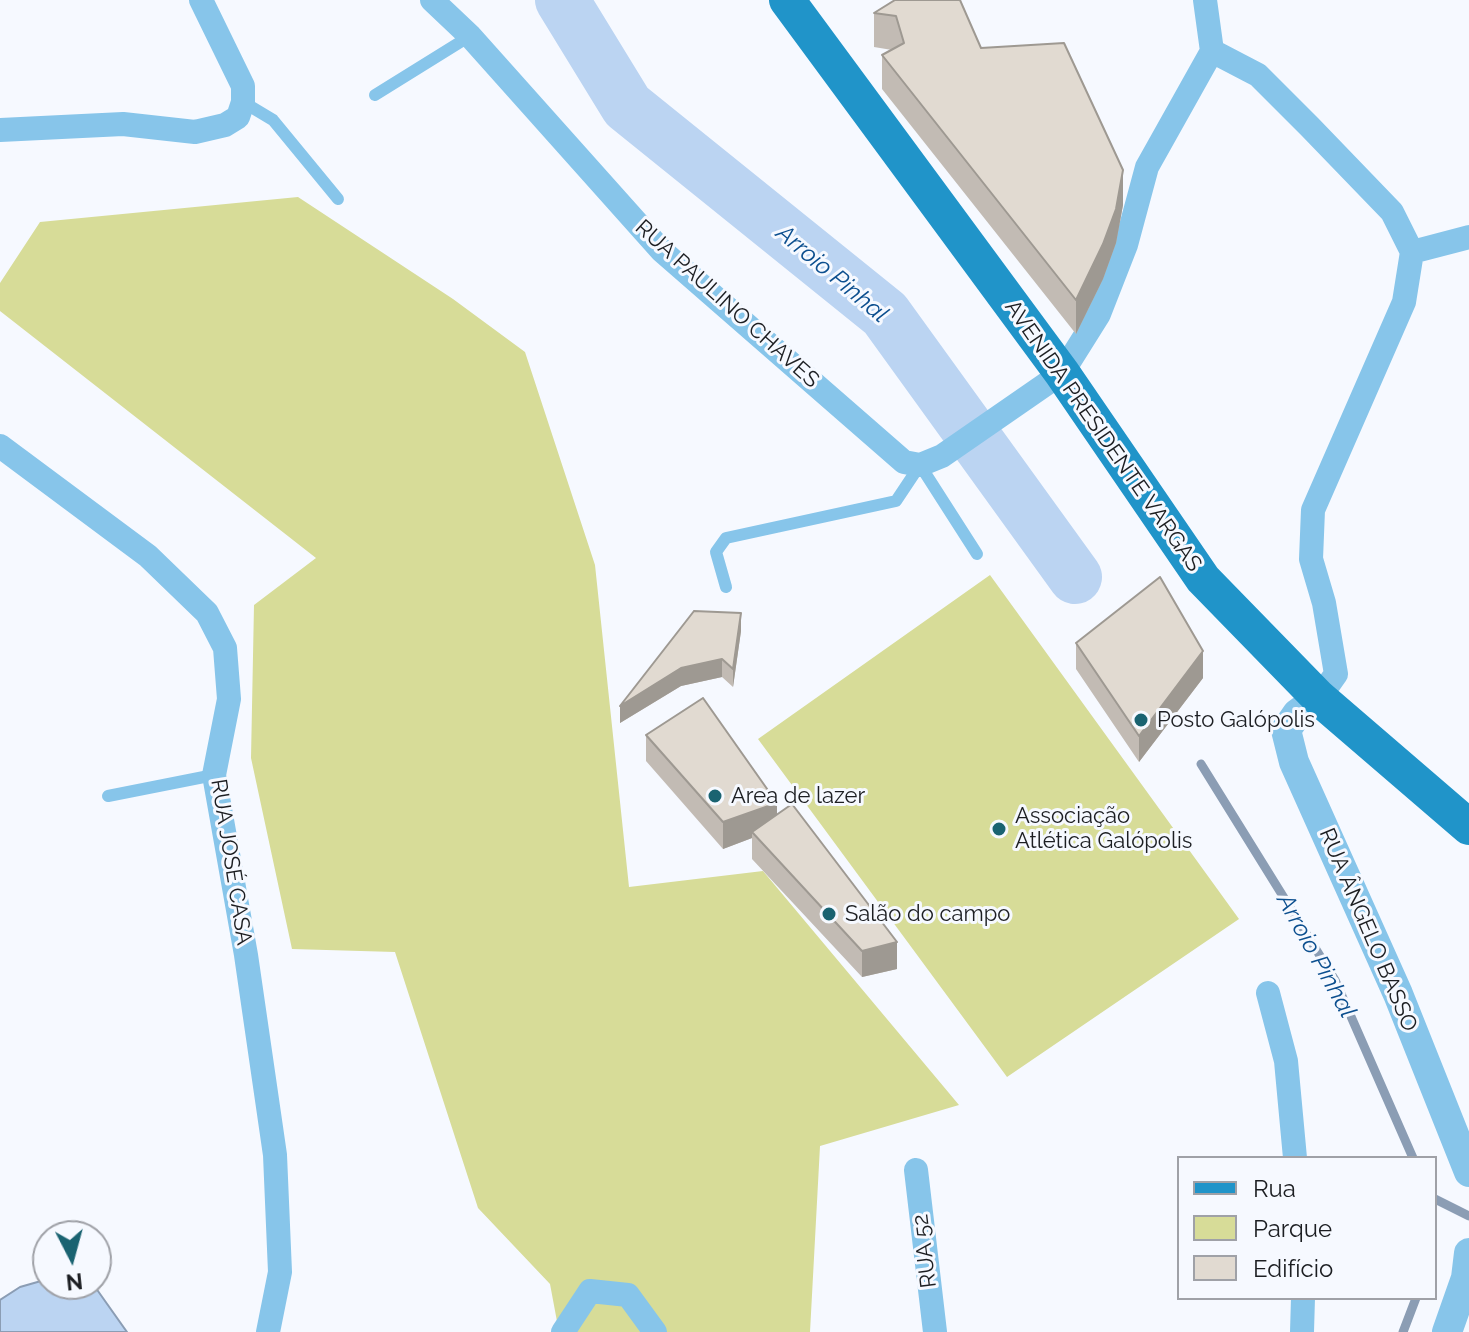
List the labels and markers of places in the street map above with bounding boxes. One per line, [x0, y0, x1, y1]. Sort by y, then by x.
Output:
place label: Posto Galópolis [1157, 707, 1315, 733]
marker: Posto Galópolis [1132, 711, 1150, 729]
place label: Area de lazer [731, 783, 865, 809]
marker: Area de lazer [706, 787, 724, 805]
place label: Associação Atlética Galópolis [1015, 803, 1192, 854]
marker: Associação Atlética Galópolis [990, 820, 1008, 838]
place label: Salão do campo [845, 901, 1010, 927]
marker: Salão do campo [820, 905, 838, 923]

